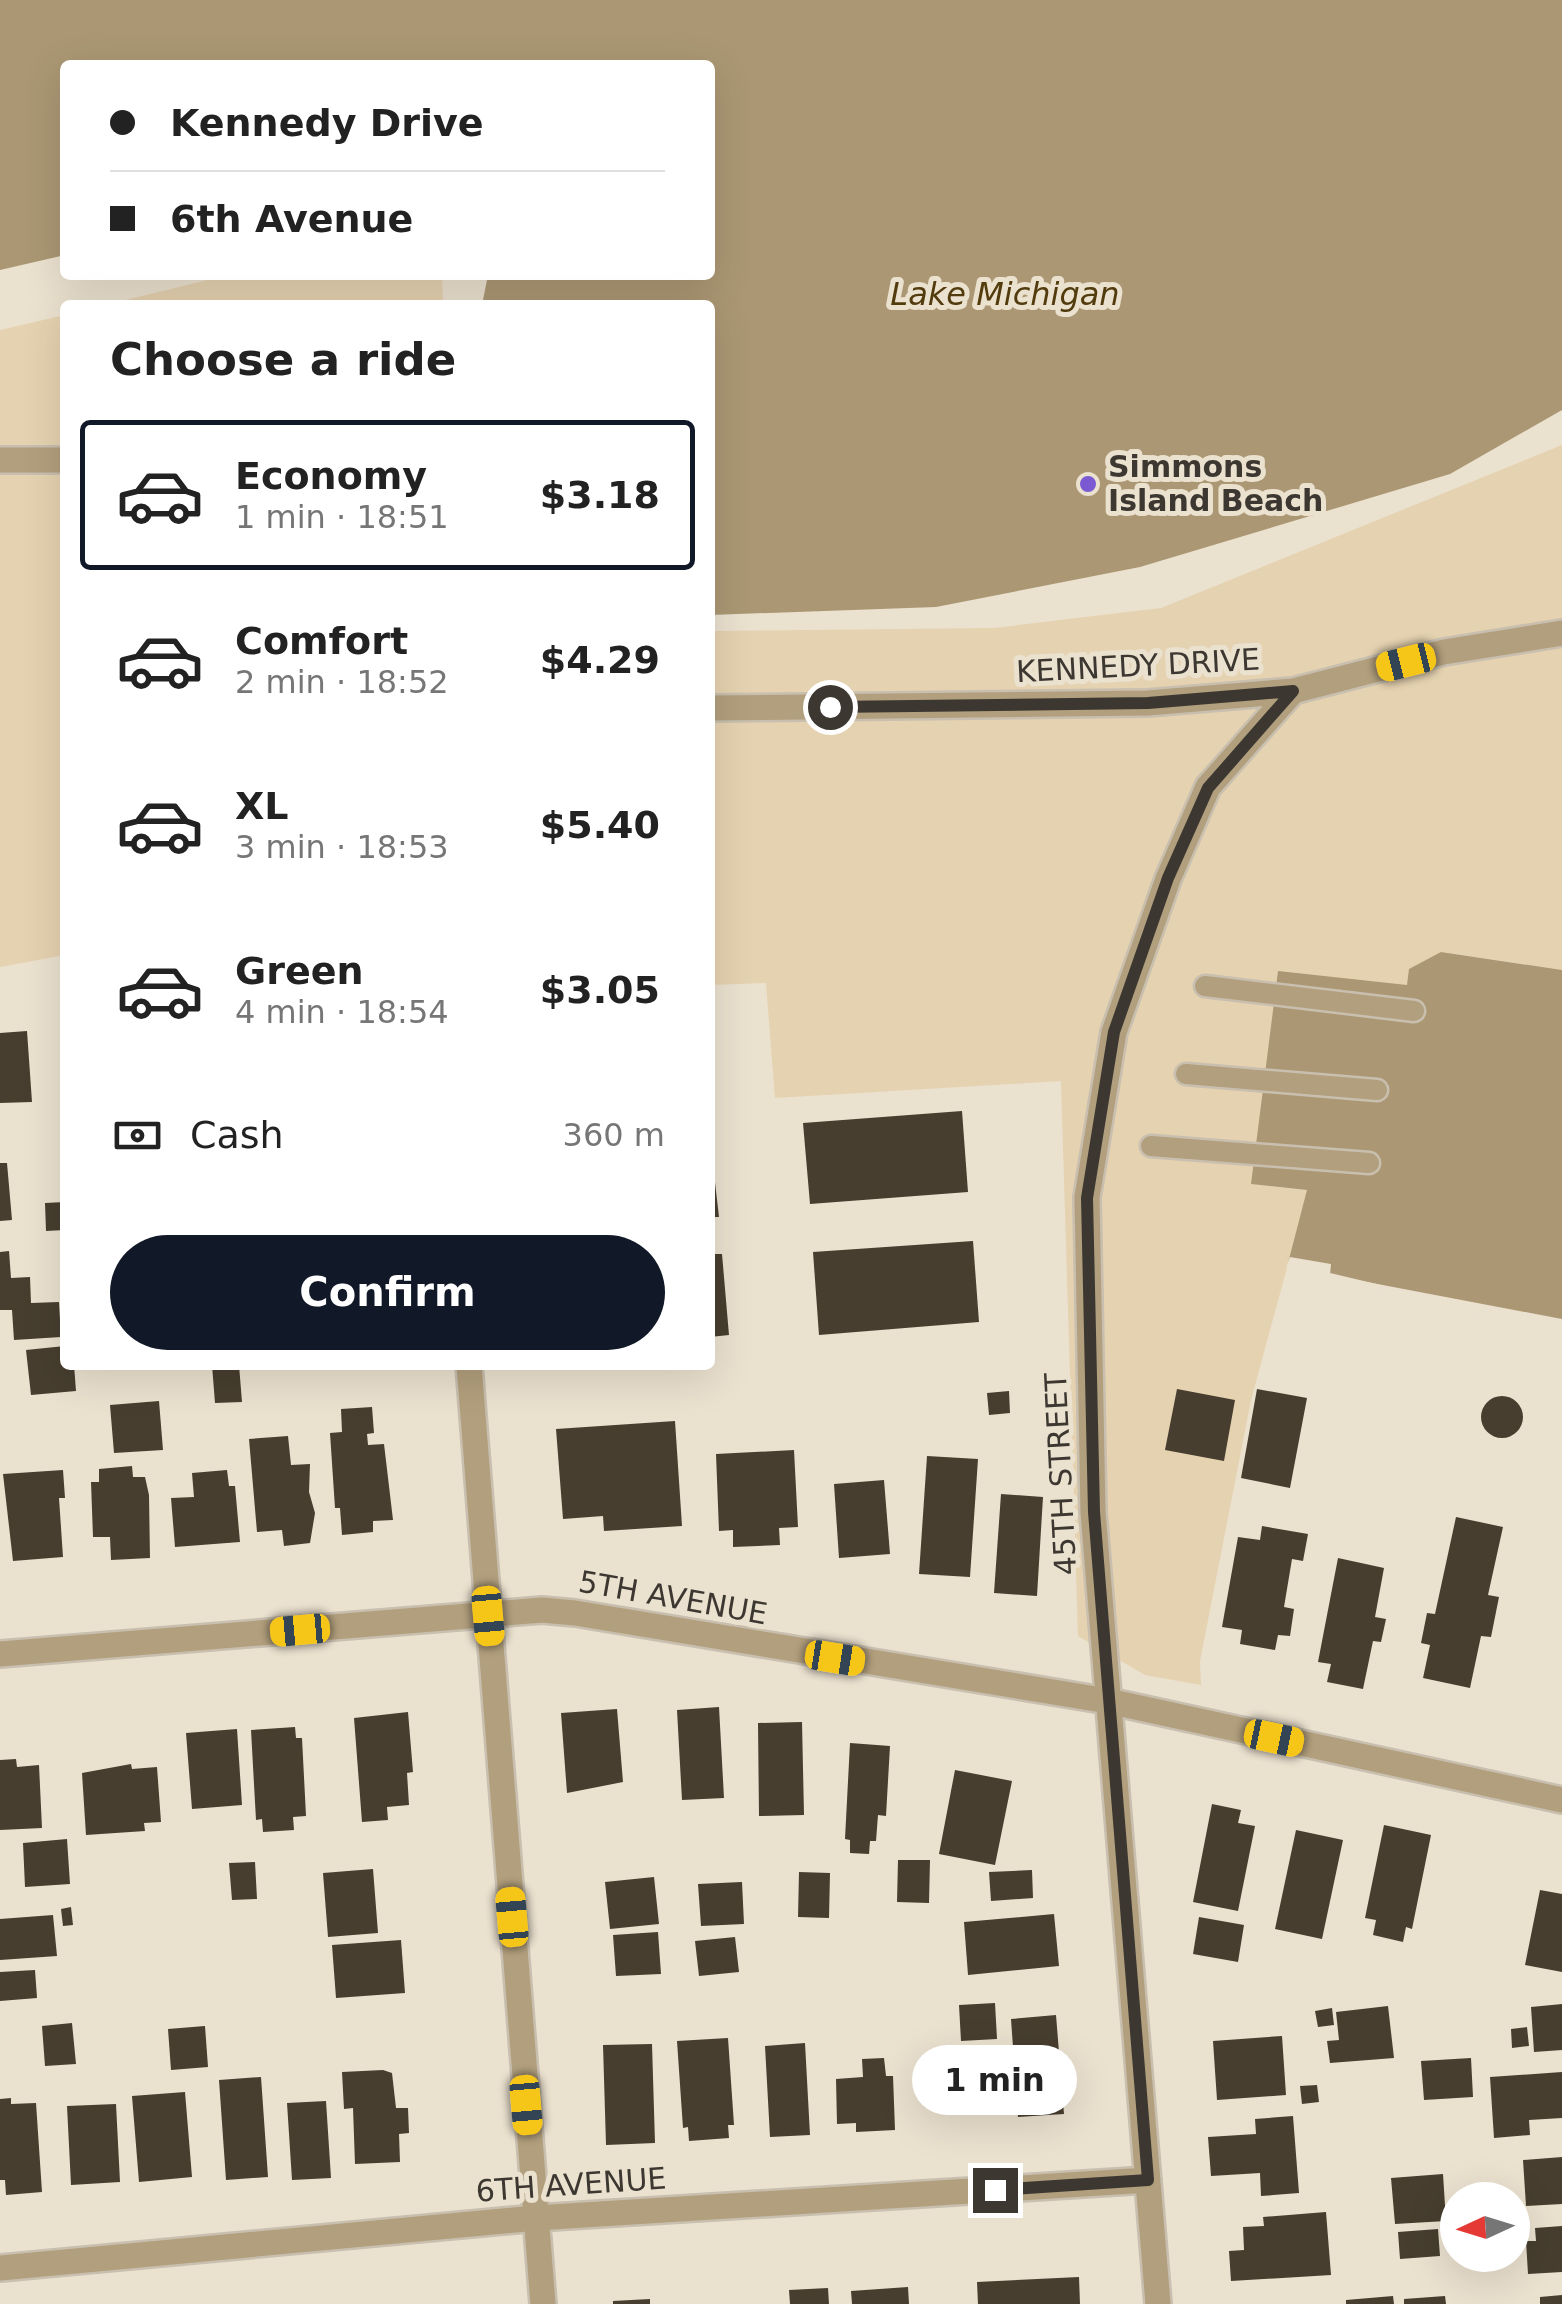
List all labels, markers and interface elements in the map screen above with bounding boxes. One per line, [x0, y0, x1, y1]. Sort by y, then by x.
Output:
text: Kennedy Drive [170, 101, 483, 145]
text: 6th Avenue [170, 197, 413, 241]
water label: Lake Michigan [890, 275, 1120, 313]
text: Choose a ride [110, 333, 456, 386]
place label: Simmons Island Beach [1108, 449, 1323, 518]
icon: car [115, 450, 205, 540]
text: Economy [235, 454, 427, 498]
text: $3.18 [540, 473, 660, 517]
marker: Simmons Island Beach [1077, 473, 1099, 495]
text: 1 min · 18:51 [235, 498, 449, 536]
icon: car [115, 615, 205, 705]
text: Comfort [235, 619, 408, 663]
text: $4.29 [540, 638, 660, 682]
car [1373, 640, 1439, 684]
street label: KENNEDY DRIVE [1015, 642, 1261, 689]
text: 2 min · 18:52 [235, 663, 449, 701]
route start [808, 685, 853, 730]
icon: car [115, 780, 205, 870]
text: XL [235, 784, 289, 828]
text: $5.40 [540, 803, 660, 847]
text: 3 min · 18:53 [235, 828, 449, 866]
icon: car [115, 945, 205, 1035]
text: Green [235, 949, 364, 993]
text: $3.05 [540, 968, 660, 1012]
text: 4 min · 18:54 [235, 993, 449, 1031]
icon: cash [110, 1108, 165, 1163]
text: Cash [190, 1113, 284, 1157]
text: 360 m [563, 1116, 665, 1154]
button: Confirm [110, 1235, 665, 1350]
street label: 45TH STREET [1038, 1371, 1083, 1576]
street label: 5TH AVENUE [576, 1564, 770, 1631]
car [470, 1585, 506, 1647]
car [269, 1612, 331, 1648]
car [803, 1638, 867, 1678]
car [1242, 1717, 1306, 1759]
car [494, 1886, 530, 1948]
callout: 1 min [912, 2045, 1078, 2115]
text: 1 min [944, 2061, 1045, 2099]
car [508, 2074, 544, 2136]
street label: 6TH AVENUE [475, 2160, 667, 2209]
route end [973, 2168, 1018, 2213]
north arrow [1440, 2182, 1530, 2272]
map controls [1440, 2182, 1530, 2272]

